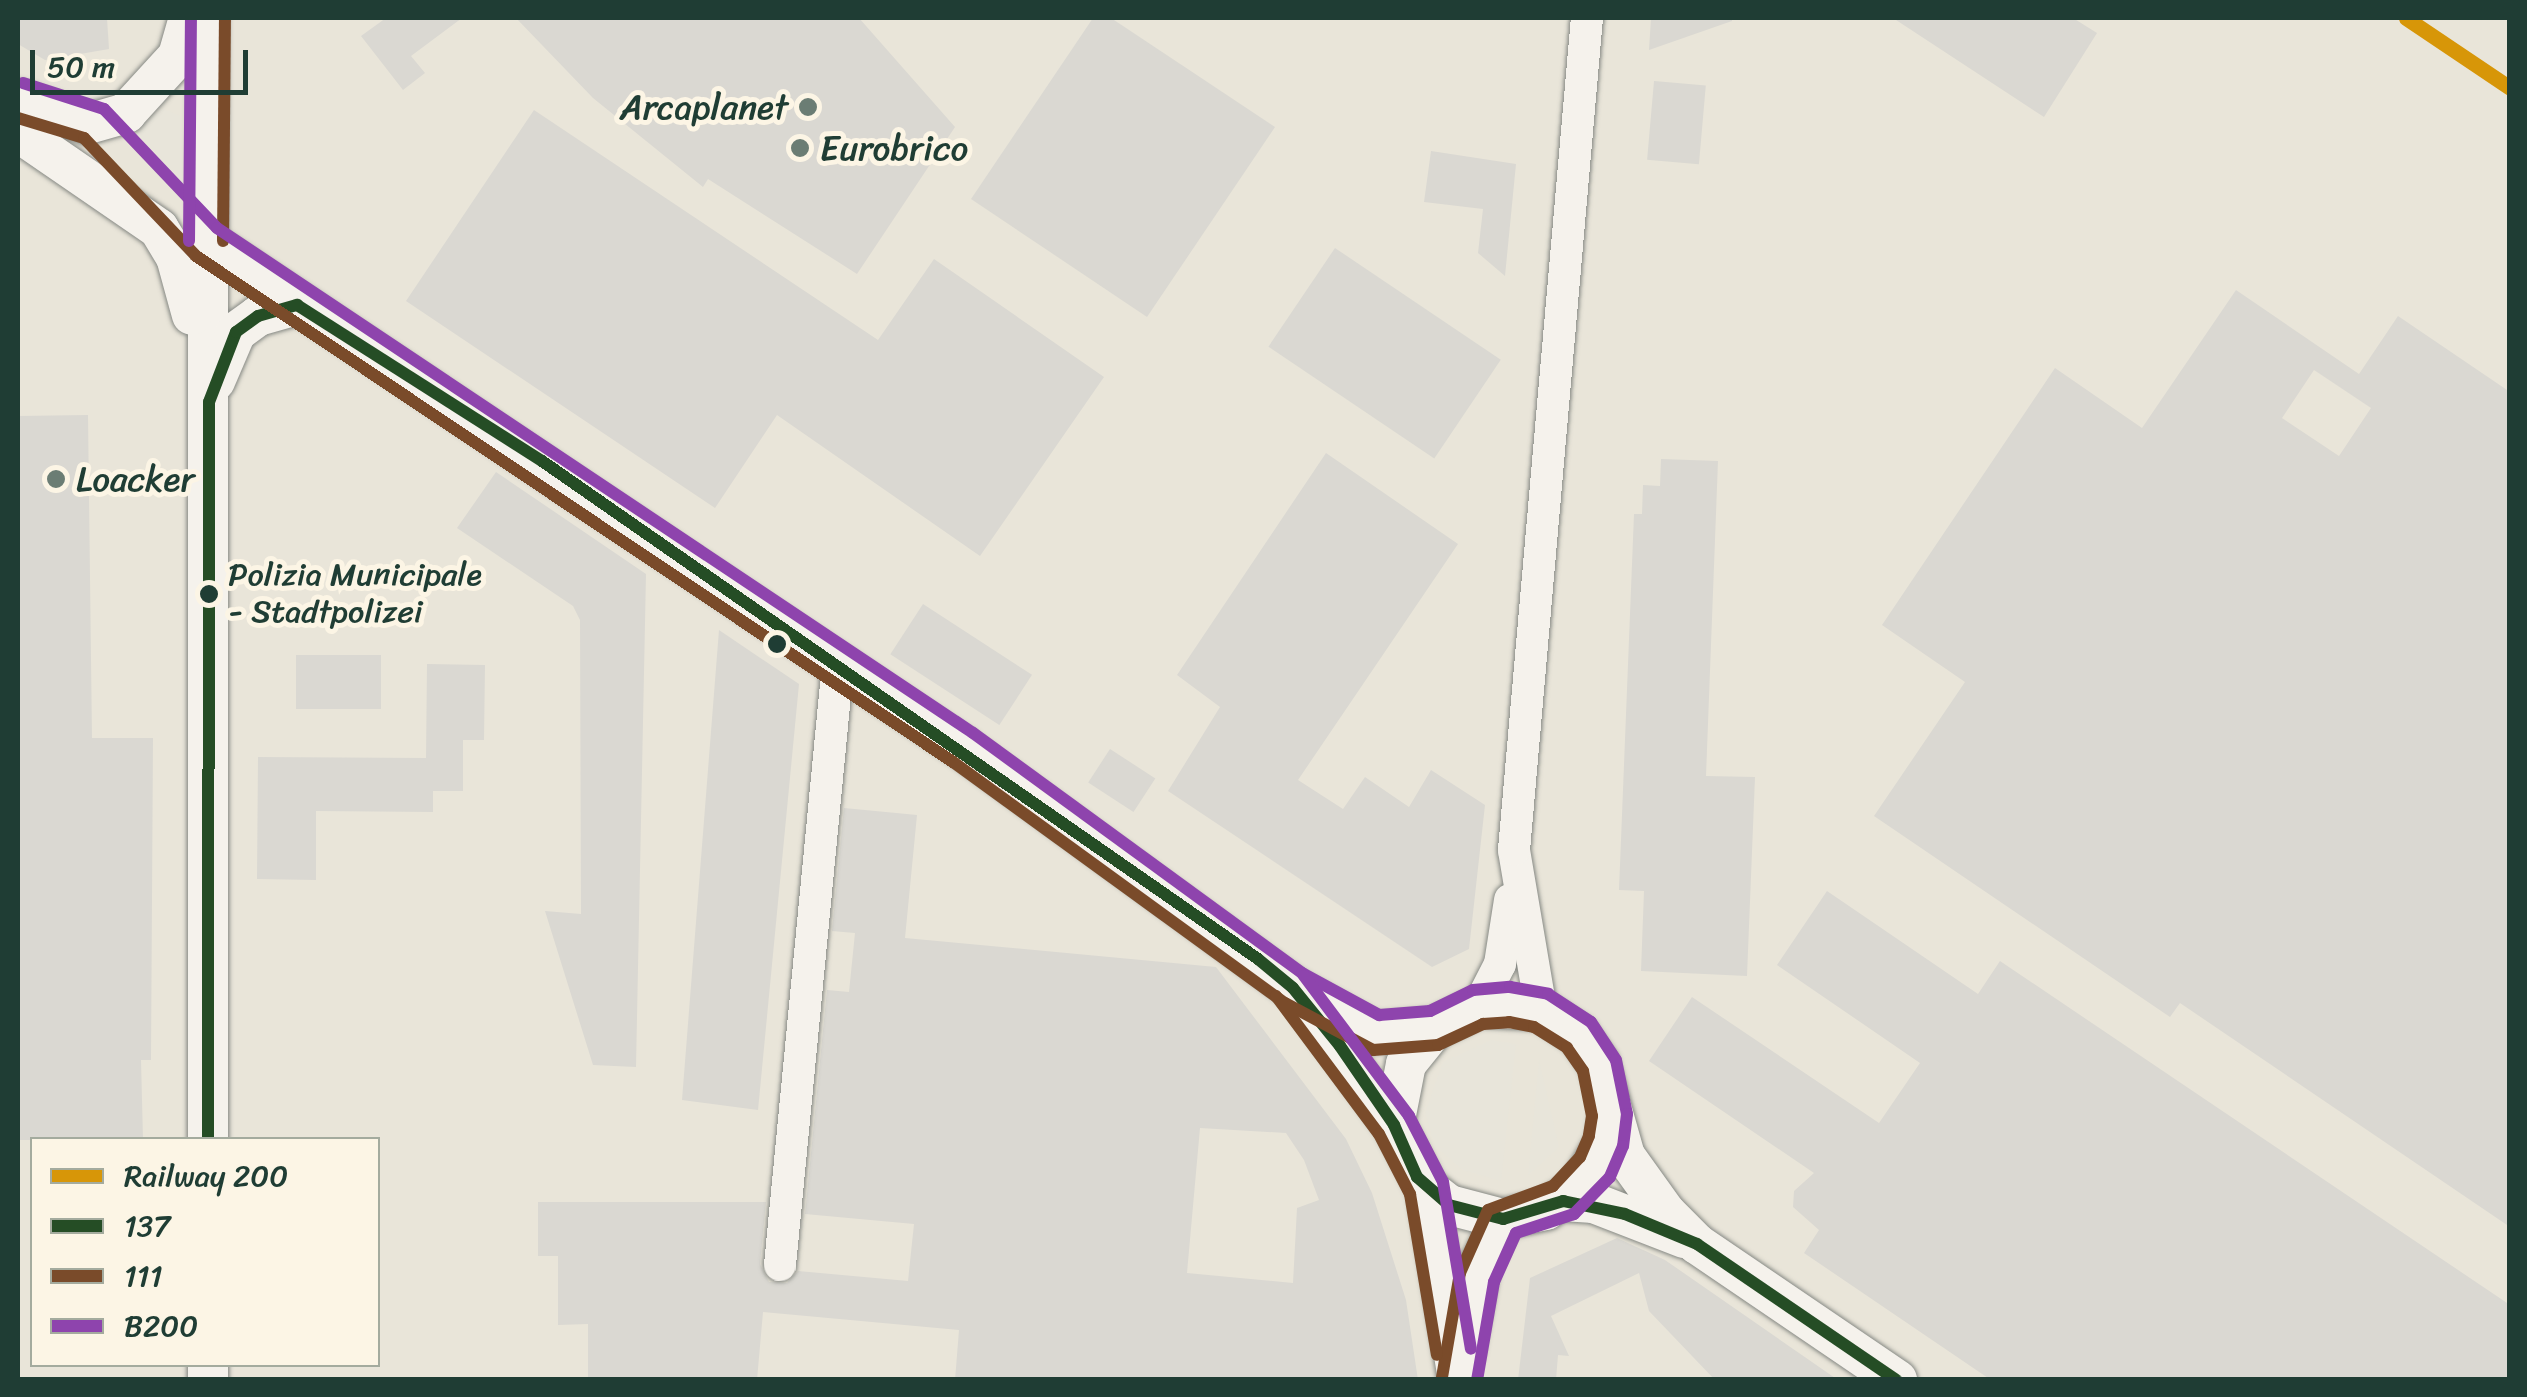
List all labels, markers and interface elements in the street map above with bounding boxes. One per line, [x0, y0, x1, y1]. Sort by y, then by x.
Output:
scale bar [35, 30, 252, 92]
text: 50 m [47, 40, 115, 94]
place label: Arcaplanet [620, 86, 788, 128]
marker: Arcaplanet [797, 96, 819, 118]
place label: Eurobrico [820, 127, 968, 169]
marker: Eurobrico [789, 137, 811, 159]
place label: Loacker [76, 458, 195, 500]
marker: Loacker [45, 468, 67, 490]
place label: Polizia Municipale - Stadtpolizei [228, 557, 483, 632]
marker: Polizia Municipale - Stadtpolizei [199, 584, 219, 604]
unlabelled marker [767, 634, 787, 654]
legend [30, 1137, 380, 1367]
text: Railway 200 [124, 1149, 288, 1203]
text: 137 [124, 1199, 170, 1253]
text: 111 [124, 1249, 163, 1303]
text: B200 [124, 1299, 198, 1353]

